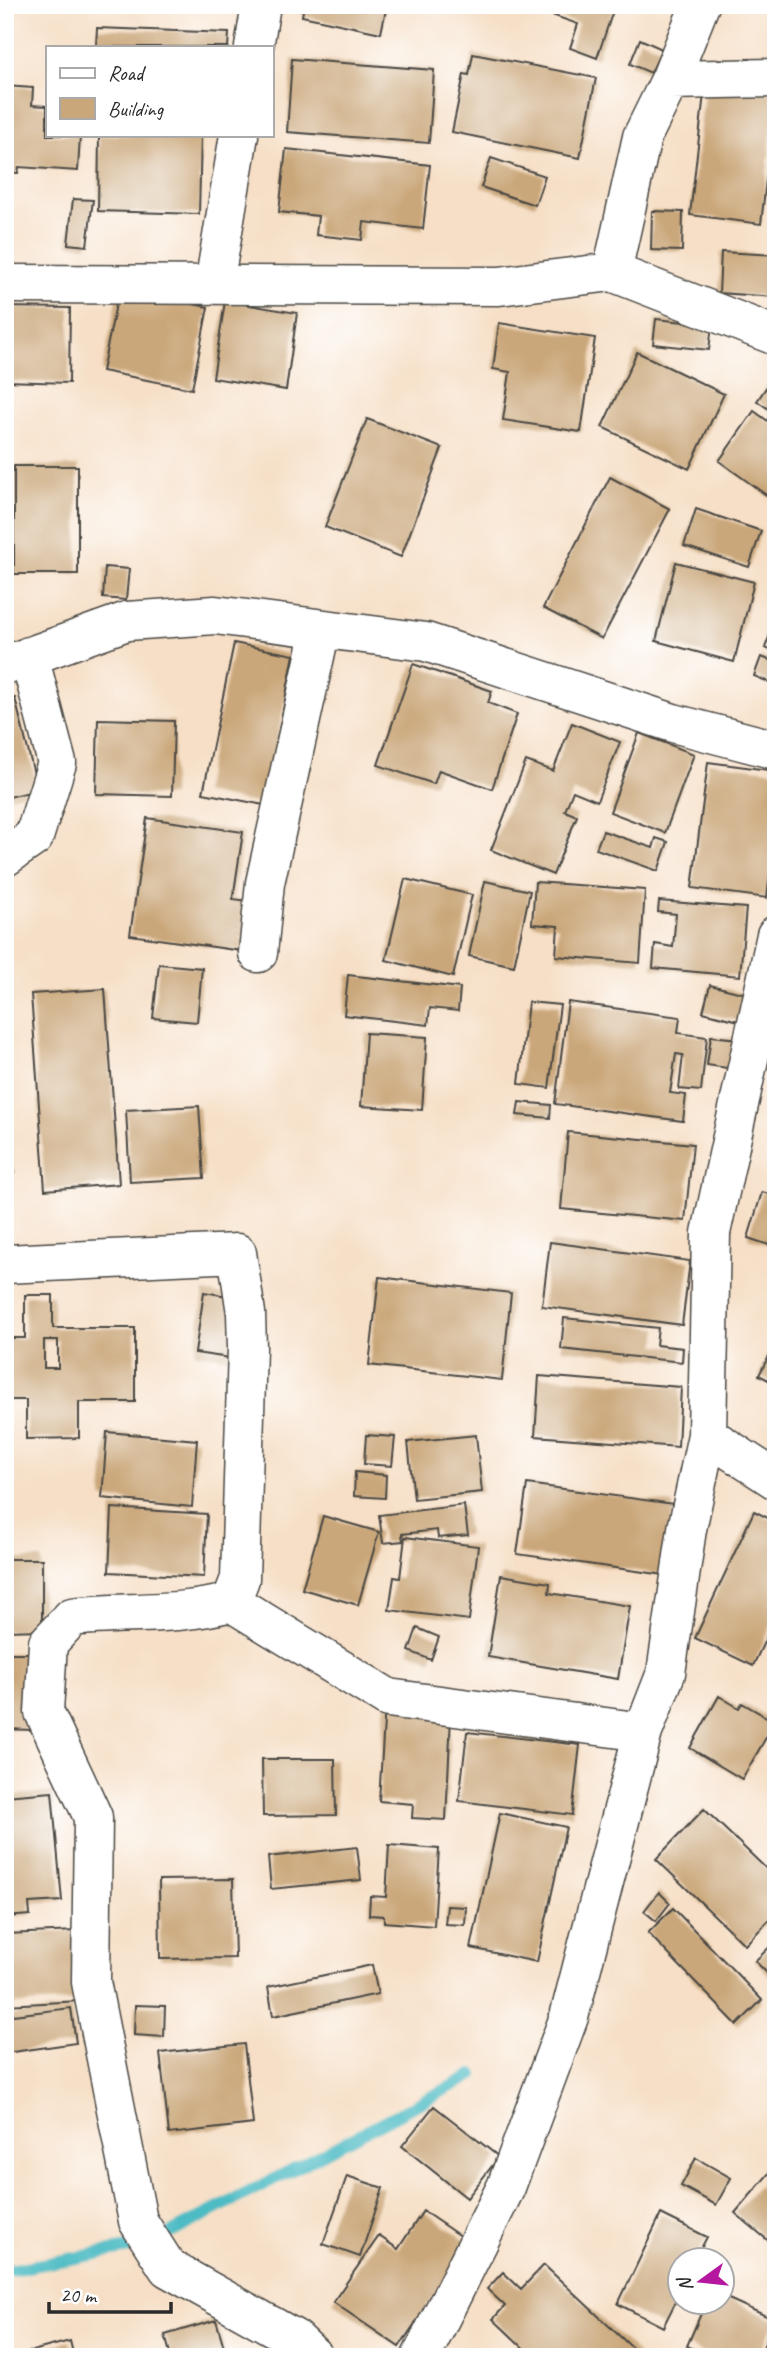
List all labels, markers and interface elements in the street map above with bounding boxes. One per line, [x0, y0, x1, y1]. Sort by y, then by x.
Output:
legend [46, 46, 273, 136]
text: Road [108, 60, 147, 86]
text: Building [108, 96, 165, 122]
north arrow [666, 2246, 736, 2316]
scale bar [49, 2271, 172, 2315]
text: N [672, 2273, 699, 2294]
text: 20 m [60, 2282, 98, 2308]

